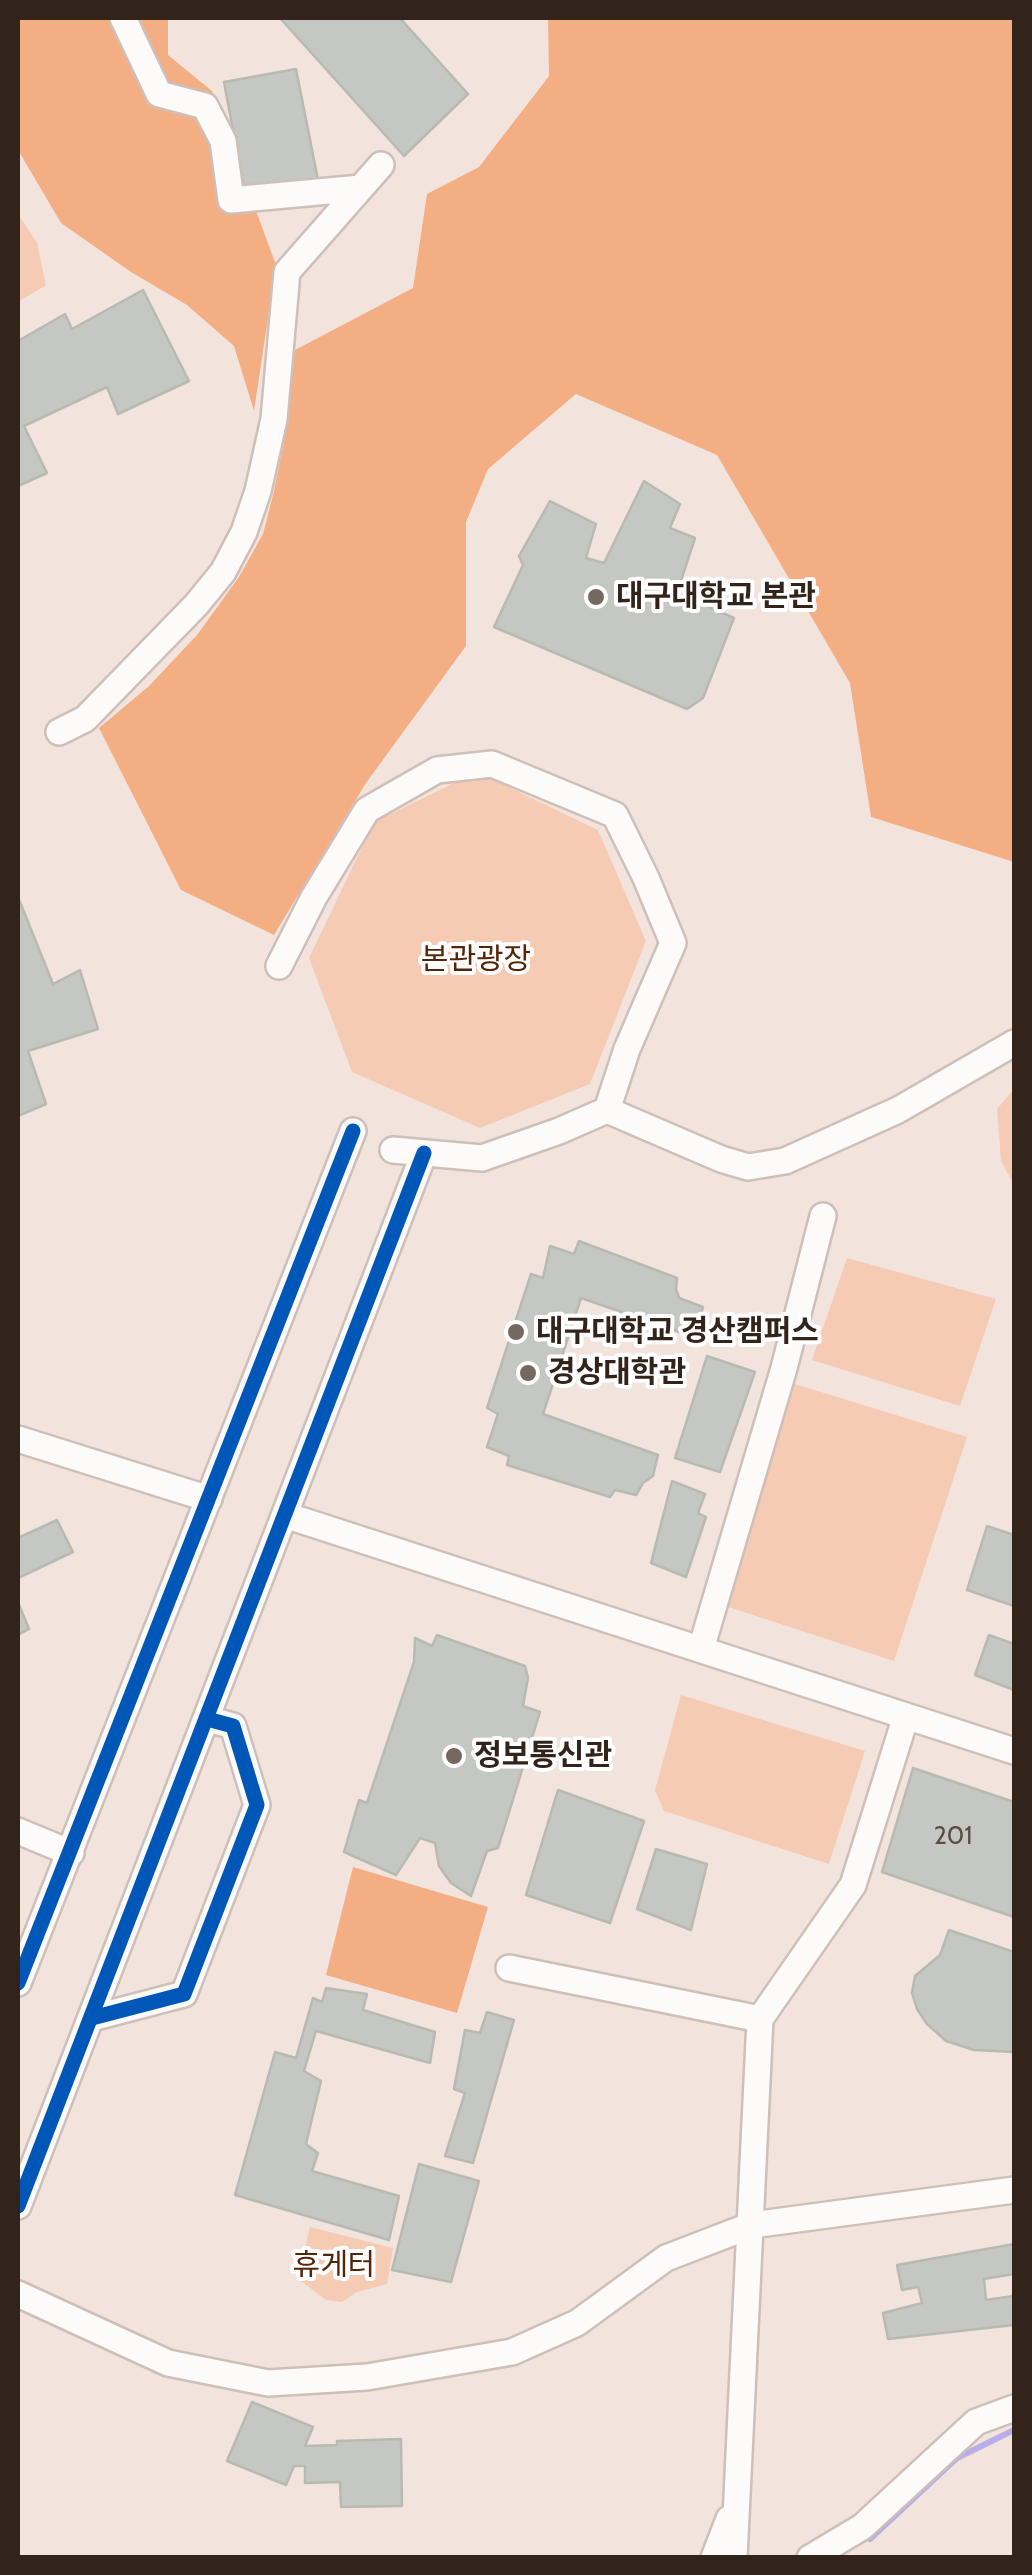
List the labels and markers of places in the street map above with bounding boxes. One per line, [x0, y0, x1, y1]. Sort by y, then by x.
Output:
place label: 대구대학교 본관 [616, 579, 816, 615]
marker: 대구대학교 본관 [585, 586, 607, 608]
place label: 대구대학교 경산캠퍼스 [536, 1314, 819, 1350]
marker: 대구대학교 경산캠퍼스 [505, 1321, 527, 1343]
place label: 경상대학관 [548, 1355, 686, 1391]
marker: 경상대학관 [517, 1362, 539, 1384]
place label: 정보통신관 [474, 1738, 612, 1774]
marker: 정보통신관 [443, 1745, 465, 1767]

